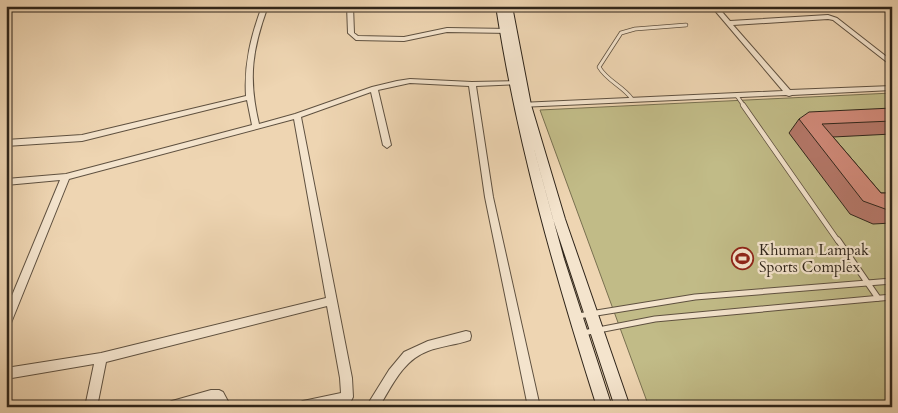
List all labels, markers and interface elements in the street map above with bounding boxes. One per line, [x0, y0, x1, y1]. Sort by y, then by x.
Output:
place label: Khuman Lampak Sports Complex [759, 240, 869, 277]
sports icon: Khuman Lampak Sports Complex [731, 247, 755, 271]

